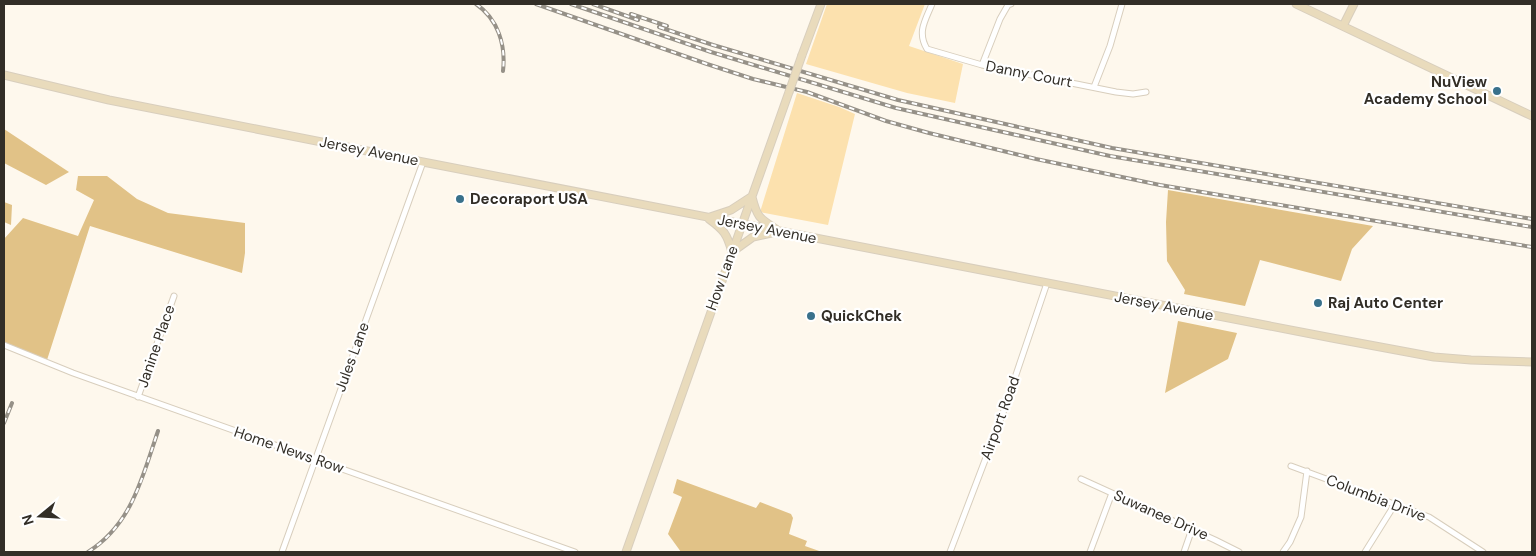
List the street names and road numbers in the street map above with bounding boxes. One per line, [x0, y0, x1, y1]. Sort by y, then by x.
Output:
street label: Danny Court [984, 56, 1074, 92]
street label: Jersey Avenue [318, 132, 420, 170]
street label: Jersey Avenue [716, 210, 818, 248]
street label: How Lane [701, 243, 743, 313]
street label: Jersey Avenue [1113, 287, 1215, 325]
street label: Janine Place [132, 302, 180, 390]
street label: Jules Lane [330, 319, 374, 395]
street label: Airport Road [976, 373, 1024, 463]
street label: Home News Row [231, 422, 347, 478]
street label: Columbia Drive [1323, 470, 1429, 526]
street label: Suwanee Drive [1110, 485, 1212, 545]

